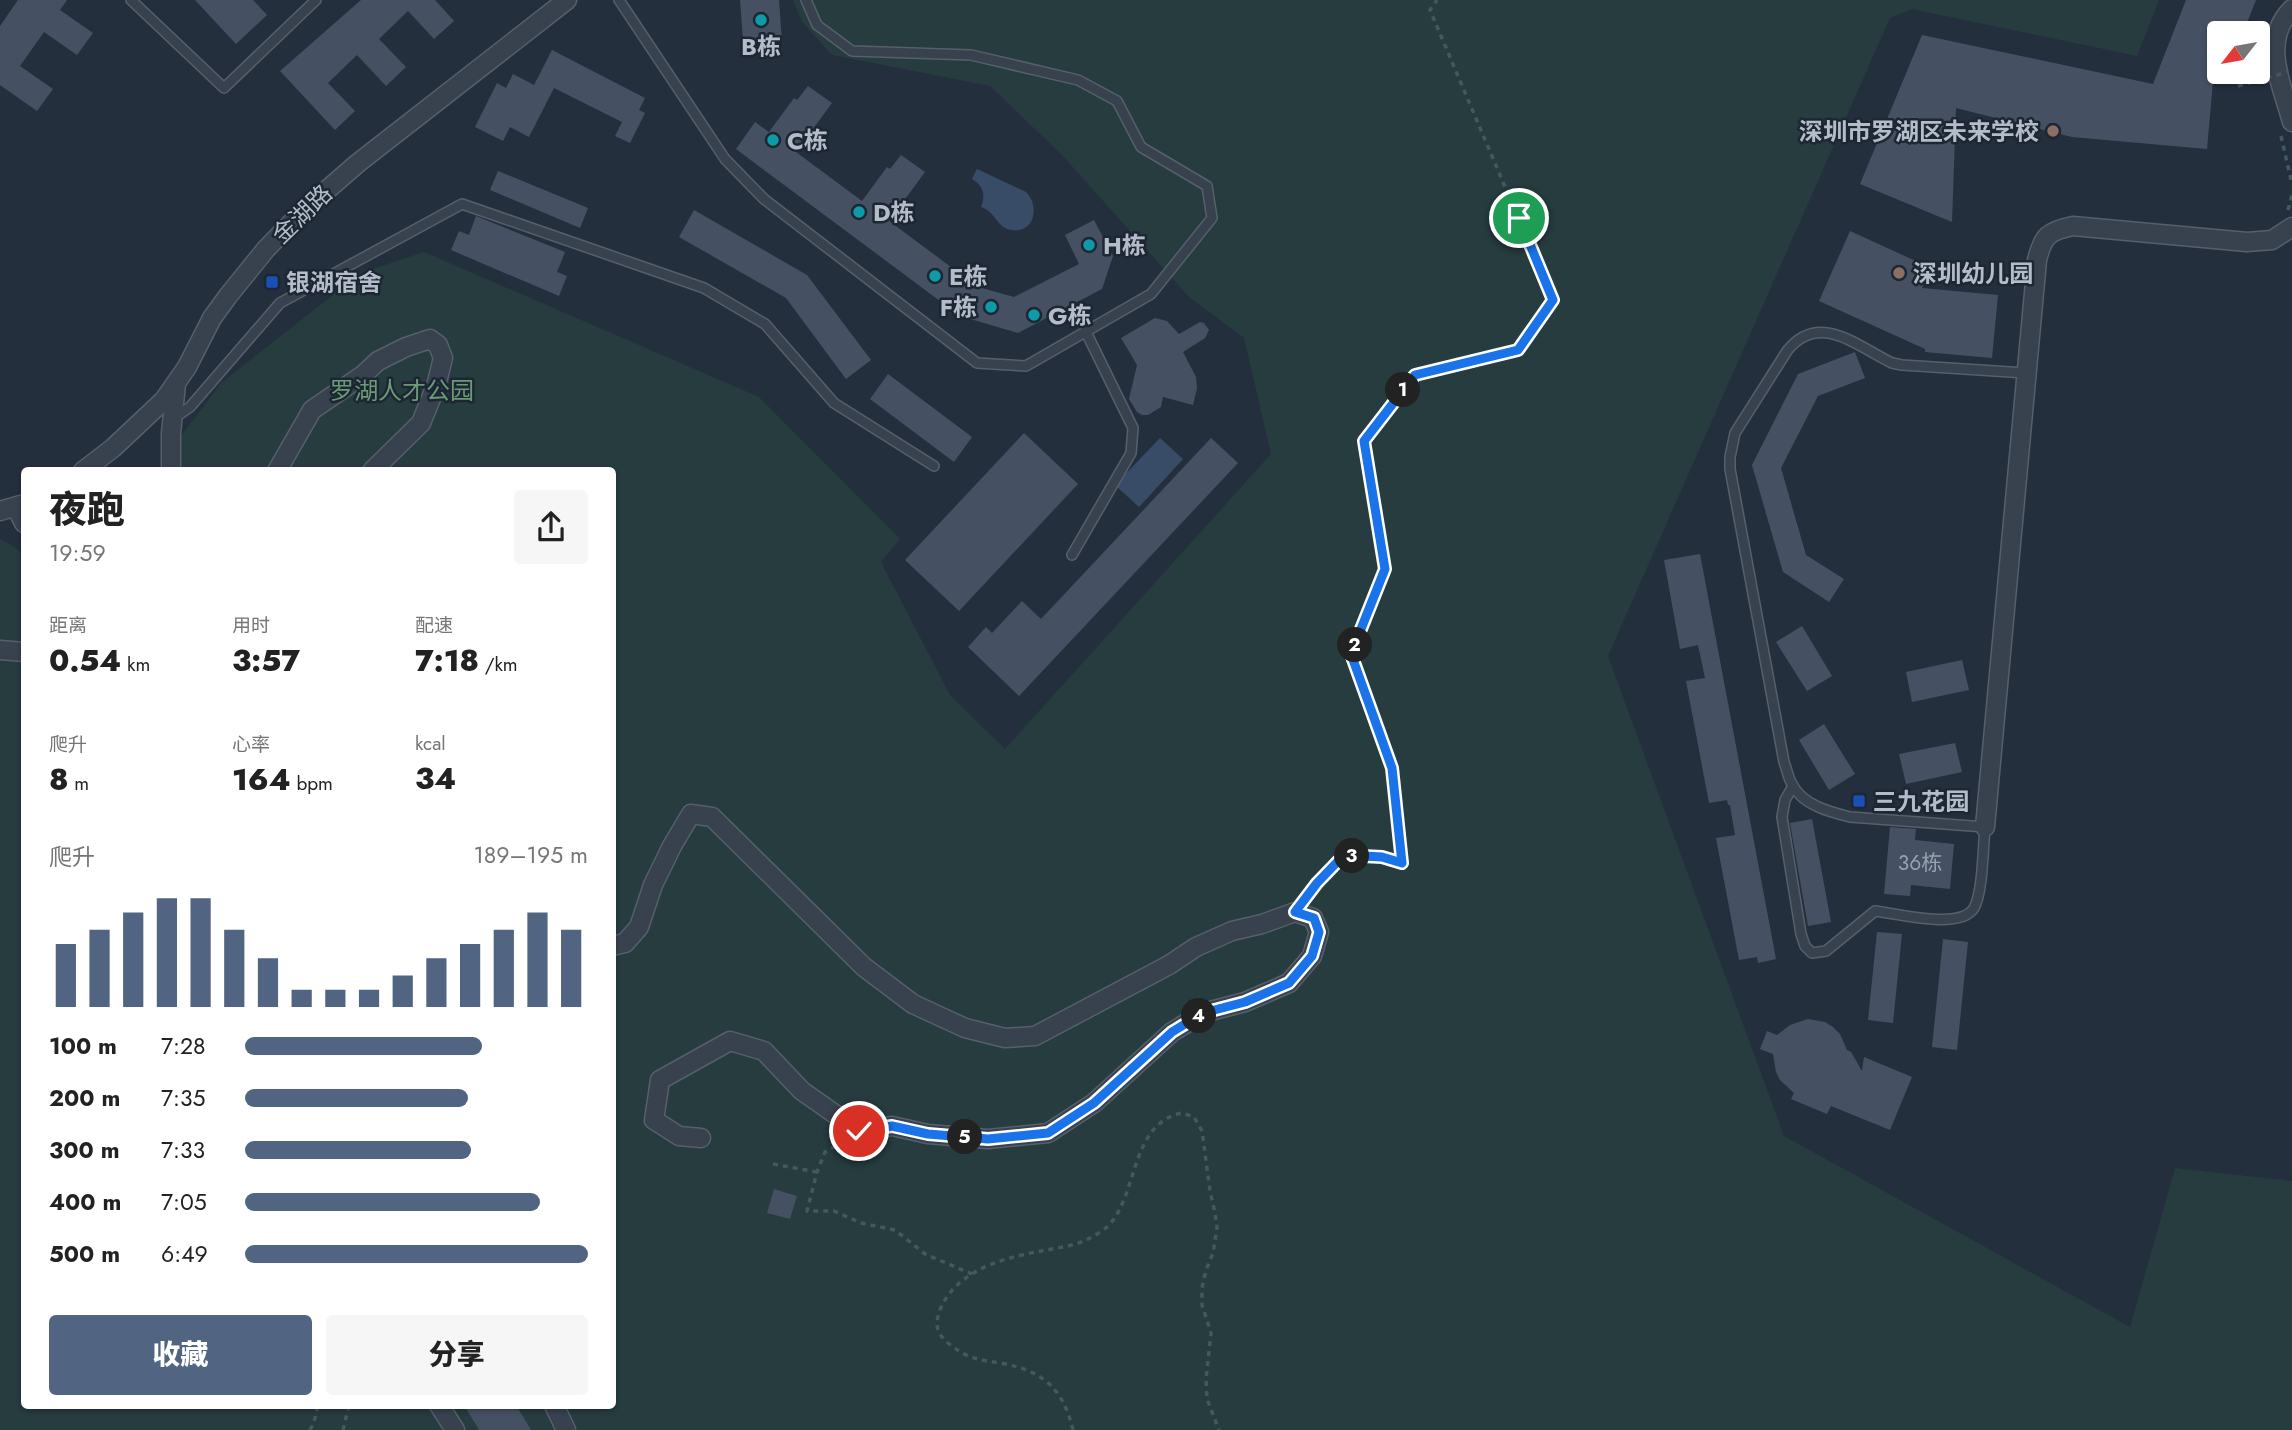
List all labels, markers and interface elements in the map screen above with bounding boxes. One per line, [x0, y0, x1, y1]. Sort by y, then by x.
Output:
marker: B栋 [753, 12, 769, 28]
north arrow [2207, 21, 2270, 84]
map controls [2207, 21, 2270, 84]
place label: B栋 [741, 29, 781, 64]
place label: 深圳市罗湖区未来学校 [1799, 114, 2039, 149]
place label: C栋 [787, 123, 828, 158]
marker: 深圳市罗湖区未来学校 [2045, 123, 2061, 139]
marker: C栋 [765, 132, 781, 148]
street label: 金湖路 [264, 176, 340, 252]
pin [1489, 188, 1549, 248]
place label: D栋 [873, 195, 915, 230]
icon: arrive [1500, 199, 1538, 237]
marker: D栋 [851, 204, 867, 220]
place label: H栋 [1103, 228, 1146, 263]
marker: H栋 [1081, 237, 1097, 253]
place label: 深圳幼儿园 [1913, 256, 2033, 291]
place label: E栋 [949, 259, 987, 294]
place label: 银湖宿舍 [286, 265, 382, 300]
marker: 深圳幼儿园 [1891, 265, 1907, 281]
marker: E栋 [927, 268, 943, 284]
marker: 银湖宿舍 [264, 274, 280, 290]
place label: F栋 [940, 290, 977, 325]
place label: G栋 [1048, 298, 1092, 333]
marker: F栋 [983, 299, 999, 315]
marker: G栋 [1026, 307, 1042, 323]
pin: 1 [1386, 372, 1420, 408]
park label: 罗湖人才公园 [330, 373, 474, 408]
text: 1 [1398, 376, 1407, 403]
text: 夜跑 [49, 482, 125, 537]
button: share [514, 490, 588, 564]
text: 19:59 [49, 536, 106, 570]
text: 距离 [49, 612, 87, 639]
text: 用时 [232, 612, 270, 639]
text: 配速 [415, 612, 453, 639]
pin: 2 [1338, 628, 1372, 662]
text: 2 [1348, 631, 1361, 658]
text: 0.54 [49, 639, 121, 682]
text: 3:57 [232, 639, 300, 682]
text: 7:18 [415, 639, 479, 682]
text: km [121, 651, 150, 678]
text: /km [479, 651, 518, 678]
text: kcal [415, 730, 446, 757]
text: 爬升 [49, 731, 87, 758]
text: 心率 [232, 731, 270, 758]
text: 34 [415, 757, 456, 800]
text: 8 [49, 758, 69, 801]
text: 164 [232, 758, 291, 801]
text: m [69, 770, 89, 797]
text: bpm [291, 770, 333, 797]
place label: 三九花园 [1873, 784, 1969, 819]
marker: 三九花园 [1851, 793, 1867, 809]
text: 189–195 m [473, 838, 588, 872]
pin: 3 [1334, 838, 1370, 874]
text: 爬升 [49, 840, 95, 874]
text: 3 [1346, 842, 1357, 869]
house number: 36栋 [1898, 848, 1942, 878]
pin: 4 [1182, 998, 1216, 1034]
text: 4 [1192, 1002, 1205, 1029]
text: 100 m [49, 1029, 117, 1063]
text: 7:28 [161, 1029, 206, 1063]
text: 200 m [49, 1081, 120, 1115]
text: 7:35 [161, 1081, 206, 1115]
pin [829, 1101, 889, 1161]
icon: check [840, 1112, 878, 1150]
pin: 5 [948, 1120, 982, 1154]
text: 5 [958, 1123, 971, 1150]
text: 300 m [49, 1133, 120, 1167]
text: 7:33 [161, 1133, 205, 1167]
text: 400 m [49, 1185, 121, 1219]
text: 7:05 [161, 1185, 207, 1219]
text: 500 m [49, 1237, 120, 1271]
text: 6:49 [161, 1237, 208, 1271]
button: 收藏 [49, 1315, 312, 1395]
button: 分享 [326, 1315, 588, 1395]

